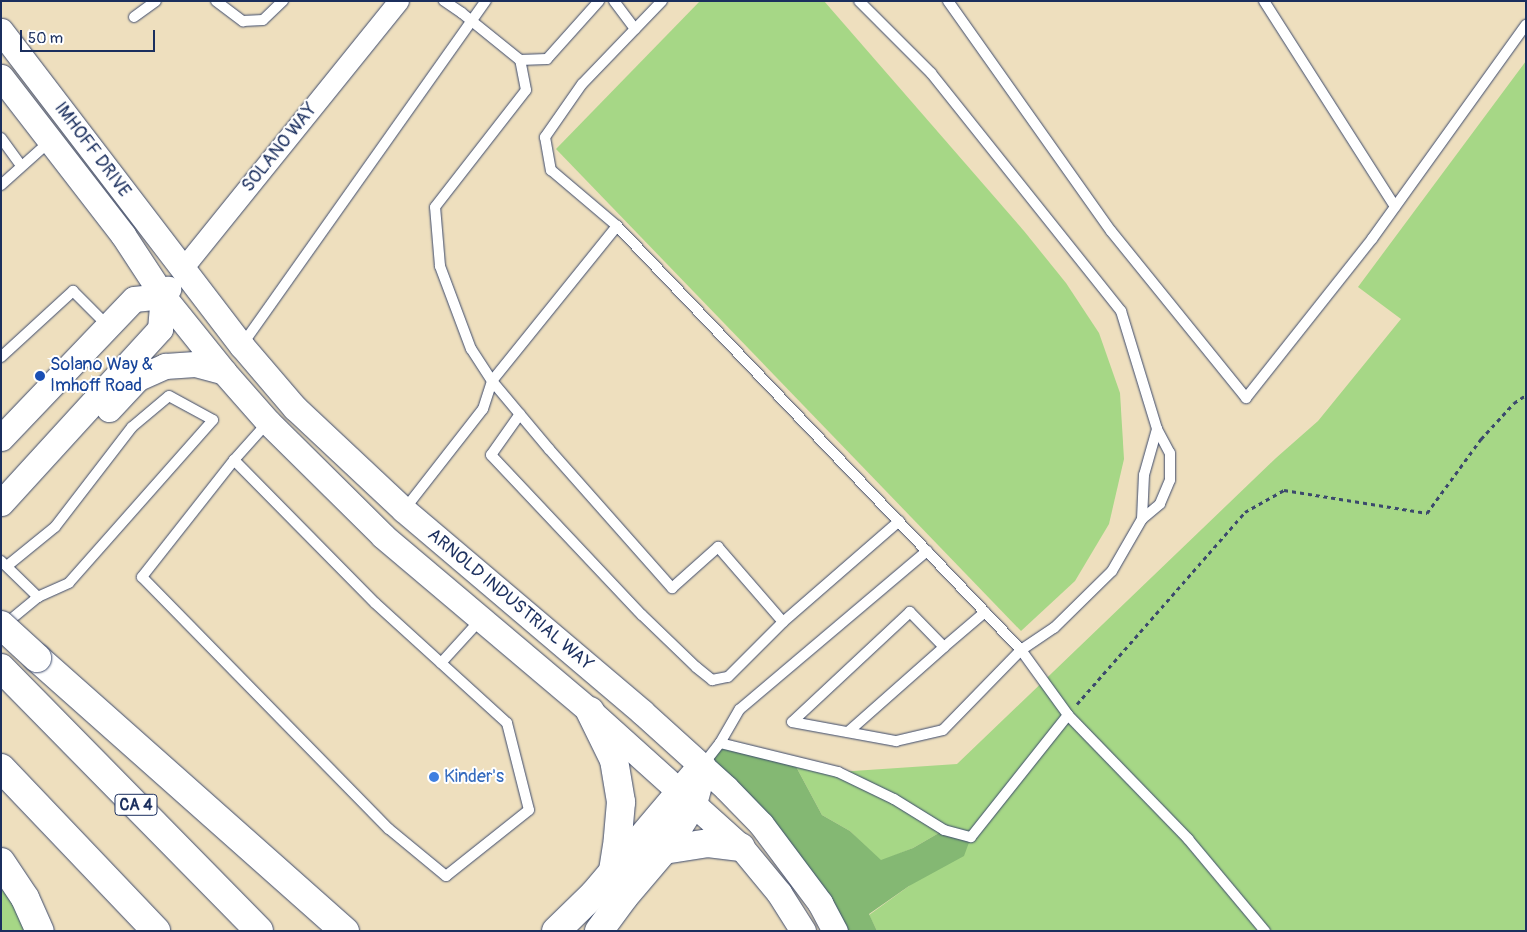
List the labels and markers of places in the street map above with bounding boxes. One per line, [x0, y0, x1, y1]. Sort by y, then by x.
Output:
place label: Solano Way & Imhoff Road [50, 355, 153, 398]
marker: Solano Way & Imhoff Road [34, 370, 46, 382]
place label: Kinder's [444, 766, 504, 788]
marker: Kinder's [428, 771, 440, 783]

